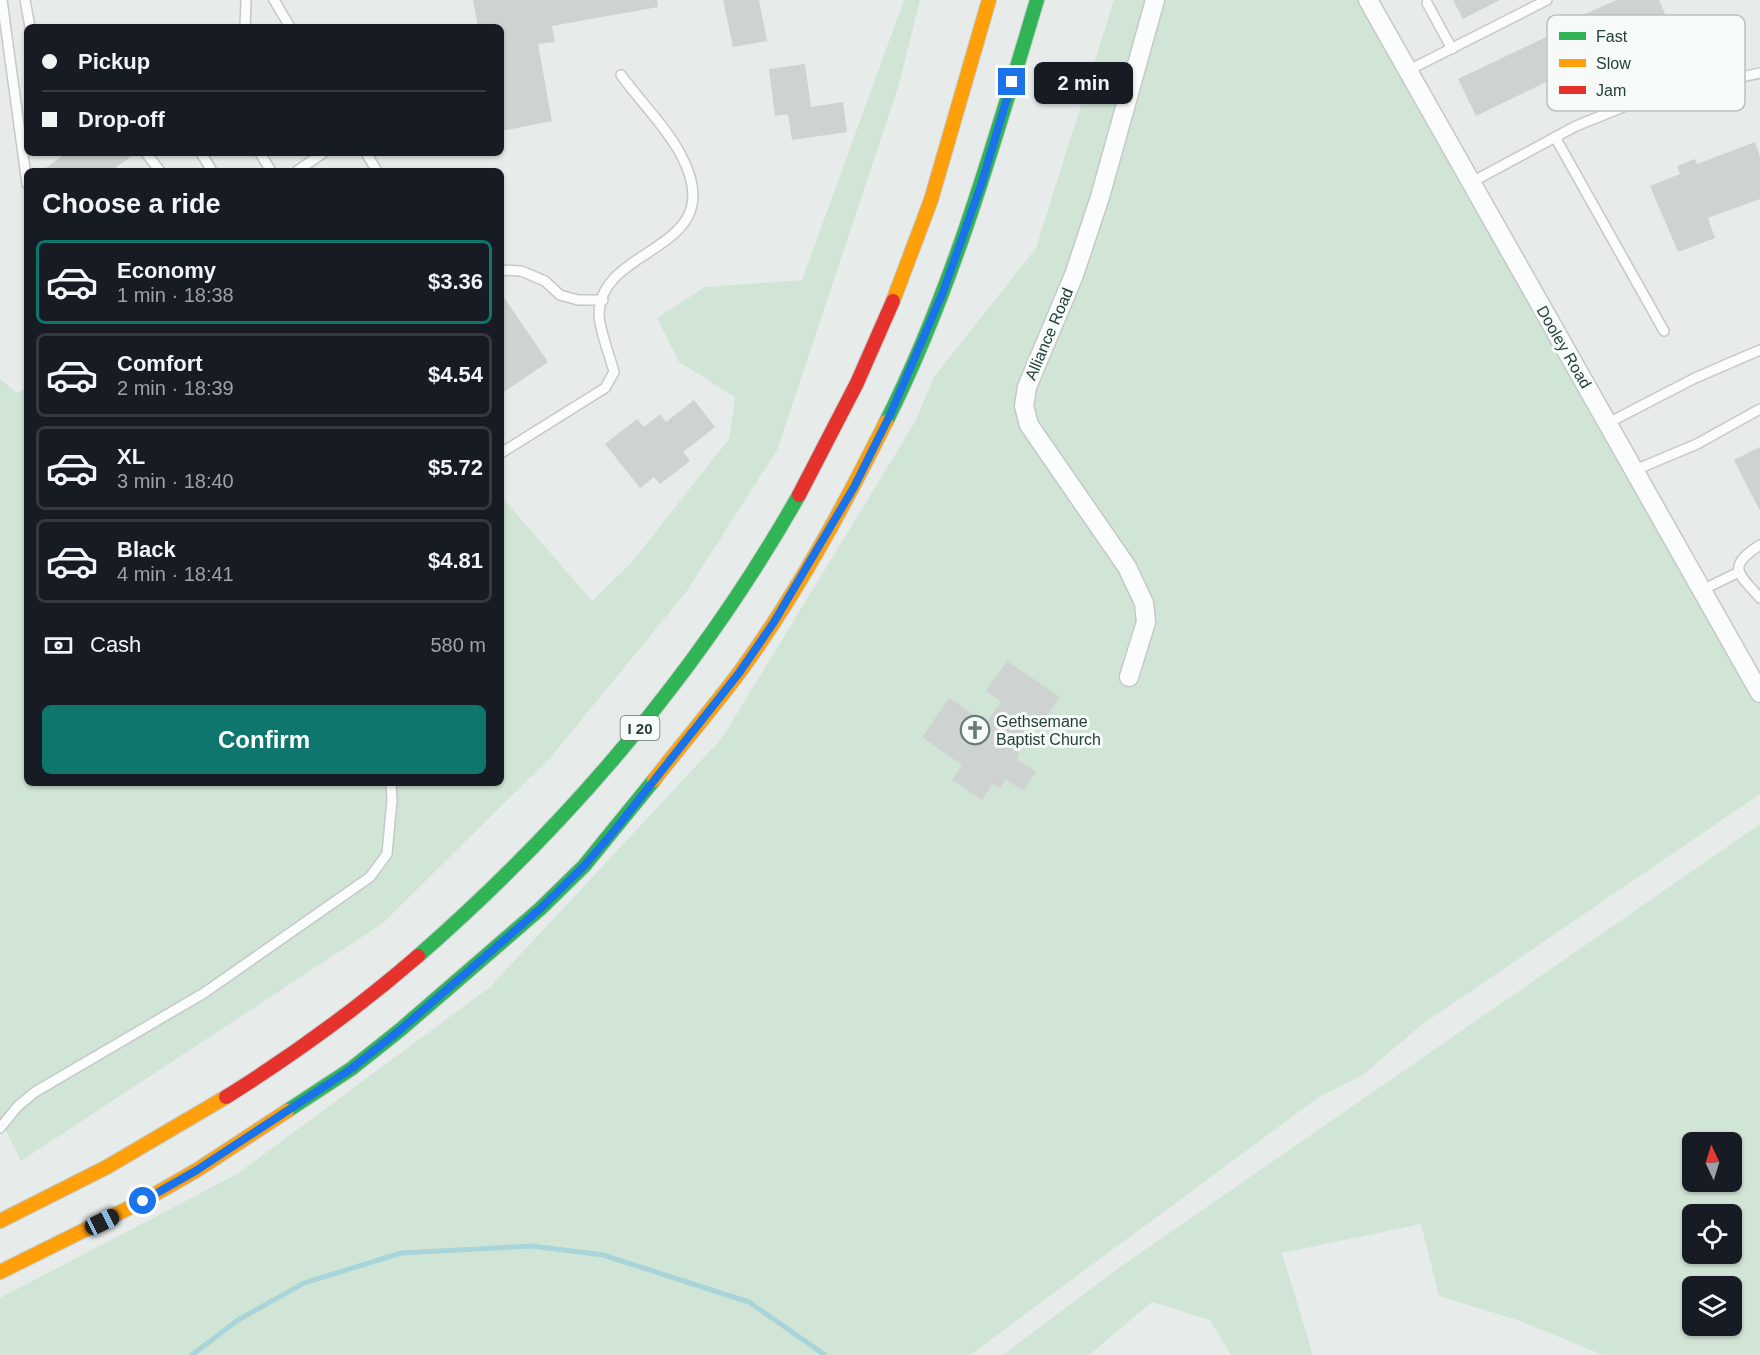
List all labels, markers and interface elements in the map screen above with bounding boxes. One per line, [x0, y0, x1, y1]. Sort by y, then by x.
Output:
legend [1547, 15, 1745, 111]
text: Fast [1596, 28, 1628, 45]
text: Pickup [78, 49, 150, 74]
text: Slow [1596, 55, 1631, 72]
callout: 2 min [1033, 61, 1132, 103]
route end [998, 68, 1025, 95]
text: 2 min [1057, 72, 1110, 94]
text: Jam [1596, 82, 1626, 99]
text: Drop-off [78, 107, 165, 132]
text: Choose a ride [42, 189, 221, 219]
icon: car [45, 255, 99, 309]
text: Economy [117, 258, 216, 283]
text: $3.36 [428, 269, 483, 294]
text: 1 min · 18:38 [117, 284, 234, 306]
street label: Alliance Road [1022, 285, 1076, 383]
street label: Dooley Road [1534, 303, 1594, 391]
icon: car [45, 348, 99, 402]
text: Comfort [117, 351, 203, 376]
text: $4.54 [428, 362, 483, 387]
text: 2 min · 18:39 [117, 377, 234, 399]
icon: car [45, 441, 99, 495]
text: XL [117, 444, 145, 469]
text: $5.72 [428, 455, 483, 480]
text: 3 min · 18:40 [117, 470, 234, 492]
icon: car [45, 534, 99, 588]
text: Black [117, 537, 176, 562]
text: $4.81 [428, 548, 483, 573]
text: 4 min · 18:41 [117, 563, 234, 585]
icon: cash [42, 629, 75, 662]
text: Cash [90, 632, 141, 657]
text: 580 m [430, 634, 486, 656]
button: Confirm [42, 705, 486, 774]
place label: Gethsemane Baptist Church [996, 713, 1101, 748]
church icon: Gethsemane Baptist Church [959, 714, 991, 746]
road number: I 20 [620, 716, 660, 740]
north arrow [1682, 1132, 1742, 1192]
map controls [1682, 1132, 1742, 1336]
route start [129, 1187, 156, 1214]
button: locate [1682, 1204, 1742, 1264]
car [82, 1206, 122, 1238]
button: layers [1682, 1276, 1742, 1336]

